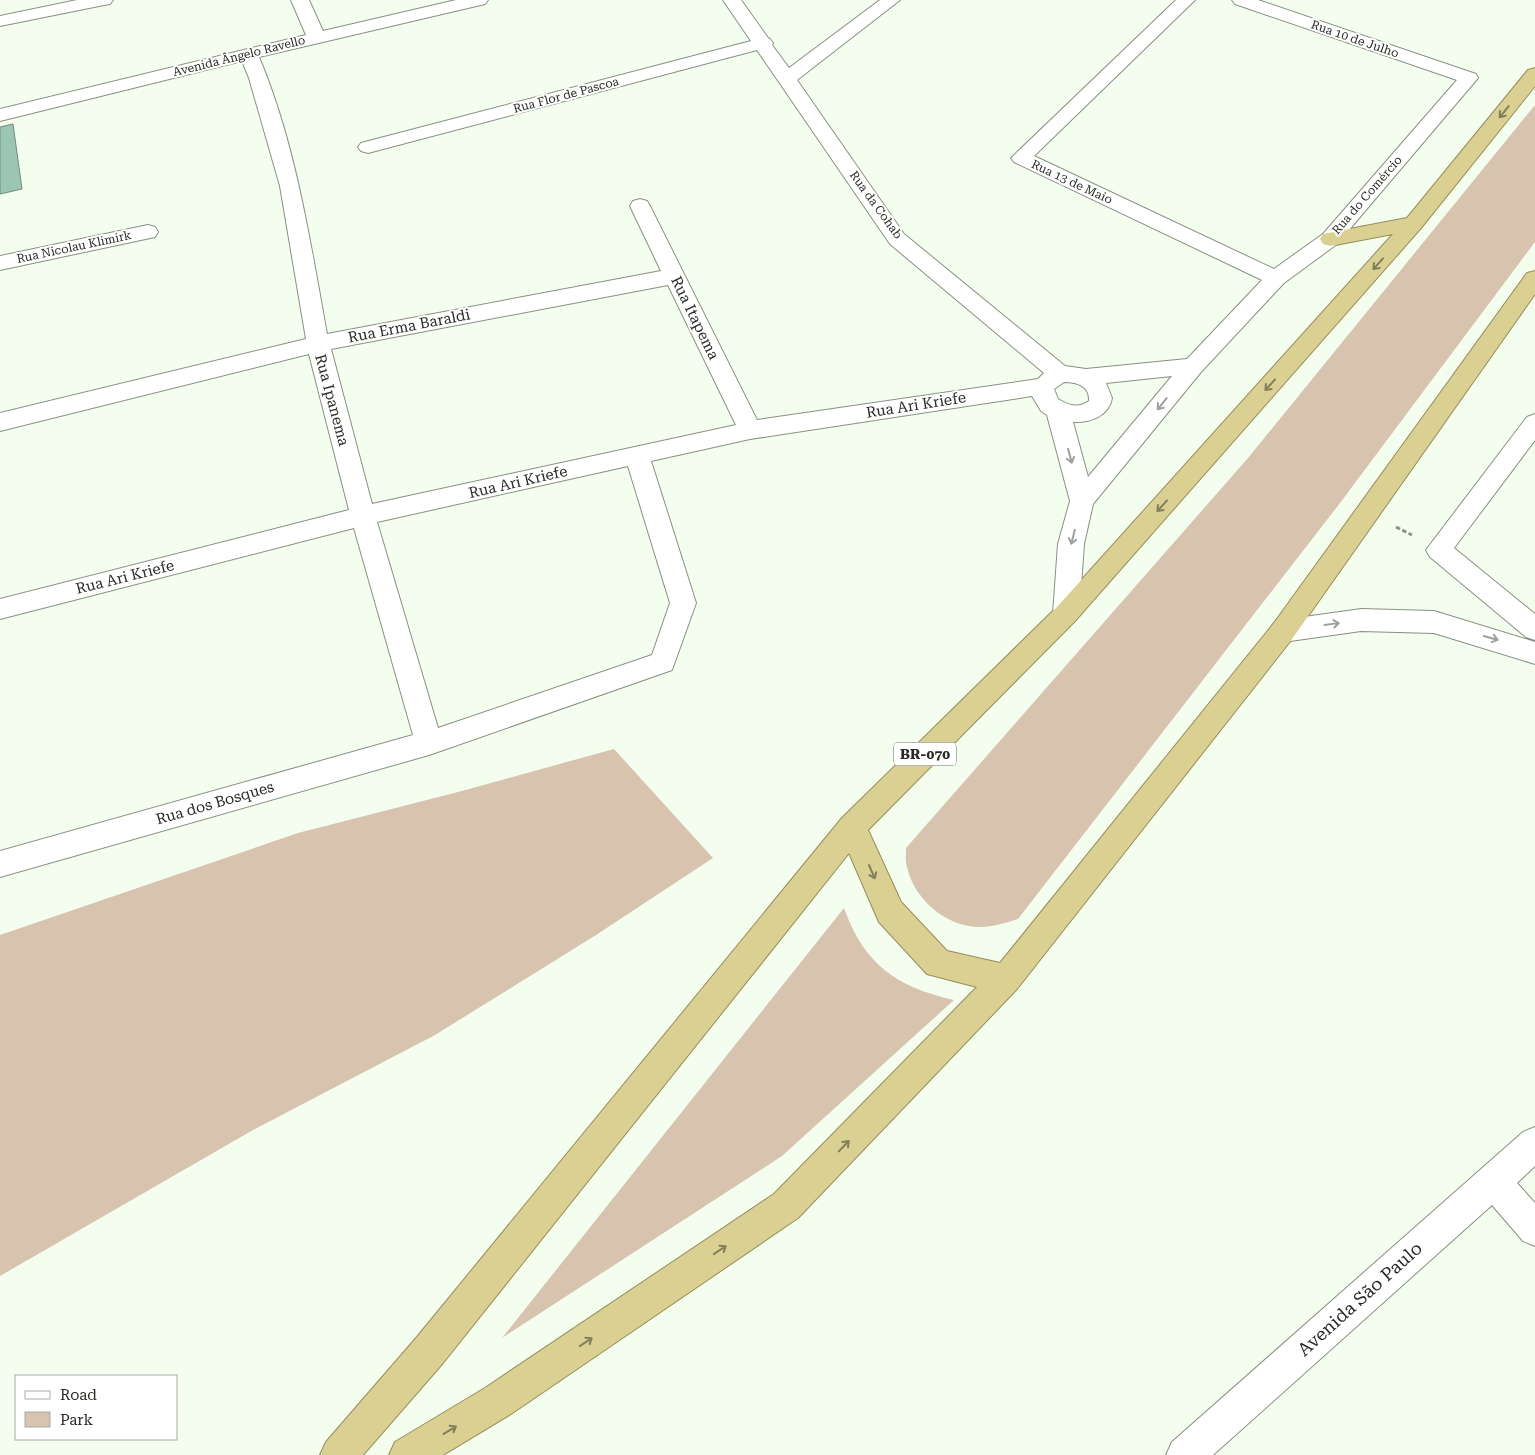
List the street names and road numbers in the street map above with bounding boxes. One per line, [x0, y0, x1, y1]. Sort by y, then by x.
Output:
street label: Rua 10 de Julho [1309, 17, 1401, 61]
street label: Avenida Ângelo Ravello [171, 33, 307, 79]
street label: Rua Flor de Pascoa [512, 74, 621, 116]
street label: Rua do Comércio [1329, 153, 1405, 237]
street label: Rua 13 de Maio [1029, 157, 1115, 207]
street label: Rua da Cohab [847, 168, 905, 242]
street label: Rua Nicolau Klimirk [15, 228, 133, 266]
street label: Rua Itapema [667, 273, 723, 363]
street label: Rua Erma Baraldi [346, 305, 472, 347]
street label: Rua Ipanema [311, 352, 353, 448]
street label: Rua Ari Kriefe [865, 388, 967, 422]
street label: Rua Ari Kriefe [467, 462, 569, 502]
street label: Rua Ari Kriefe [74, 556, 176, 598]
road number: BR-070 [894, 742, 956, 766]
street label: Rua dos Bosques [154, 778, 276, 828]
street label: Avenida São Paulo [1293, 1237, 1426, 1360]

